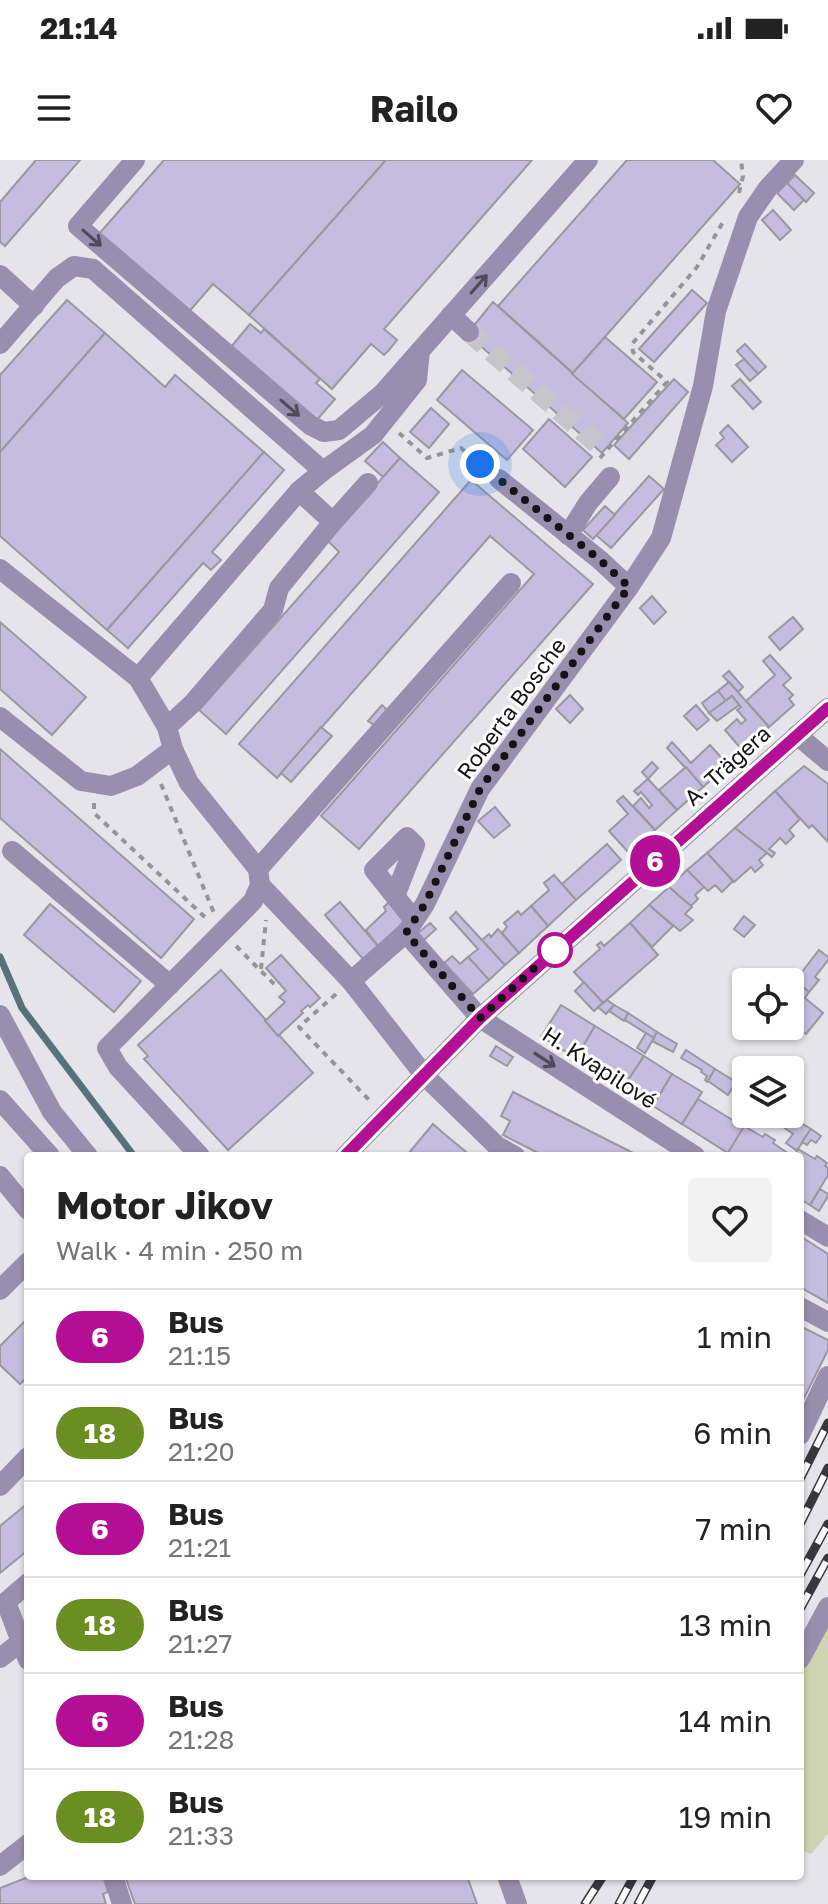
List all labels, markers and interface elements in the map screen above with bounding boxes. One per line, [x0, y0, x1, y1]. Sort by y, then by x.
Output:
text: 21:14 [40, 10, 118, 46]
icon: menu [32, 86, 76, 130]
icon: heart [752, 86, 796, 130]
text: Railo [370, 87, 458, 130]
one-way arrow [82, 229, 102, 247]
one-way arrow [469, 274, 487, 294]
one-way arrow [279, 398, 299, 416]
your location [460, 444, 500, 484]
street label: Roberta Bosche [451, 632, 571, 784]
street label: A. Trägera [678, 719, 776, 811]
line badge: 6 [629, 835, 681, 887]
text: 6 [646, 844, 664, 877]
unlabelled marker [538, 933, 572, 967]
map controls [732, 968, 804, 1128]
button: locate [732, 968, 804, 1040]
street label: H. Kvapilové [538, 1020, 662, 1114]
one-way arrow [534, 1052, 556, 1068]
button: layers [732, 1056, 804, 1128]
button: heart [688, 1178, 772, 1262]
text: Motor Jikov [56, 1182, 273, 1227]
text: Walk · 4 min · 250 m [56, 1235, 303, 1266]
text: Bus [168, 1304, 224, 1340]
text: 1 min [697, 1319, 772, 1355]
text: 6 [91, 1320, 109, 1353]
text: 21:15 [168, 1340, 231, 1371]
text: Bus [168, 1400, 224, 1436]
text: 6 min [693, 1415, 772, 1451]
text: 18 [84, 1416, 116, 1449]
text: 21:20 [168, 1436, 235, 1467]
text: Bus [168, 1496, 224, 1532]
text: 7 min [696, 1511, 772, 1547]
text: 6 [91, 1512, 109, 1545]
text: 21:21 [168, 1532, 231, 1563]
text: Bus [168, 1592, 224, 1628]
text: 13 min [679, 1607, 772, 1643]
text: 18 [84, 1608, 116, 1641]
text: 21:27 [168, 1628, 232, 1659]
text: Bus [168, 1688, 224, 1724]
text: 14 min [679, 1703, 772, 1739]
text: 6 [91, 1704, 109, 1737]
text: 21:28 [168, 1724, 234, 1755]
text: Bus [168, 1784, 224, 1820]
text: 19 min [679, 1799, 772, 1835]
text: 18 [84, 1800, 116, 1833]
text: 21:33 [168, 1820, 234, 1851]

